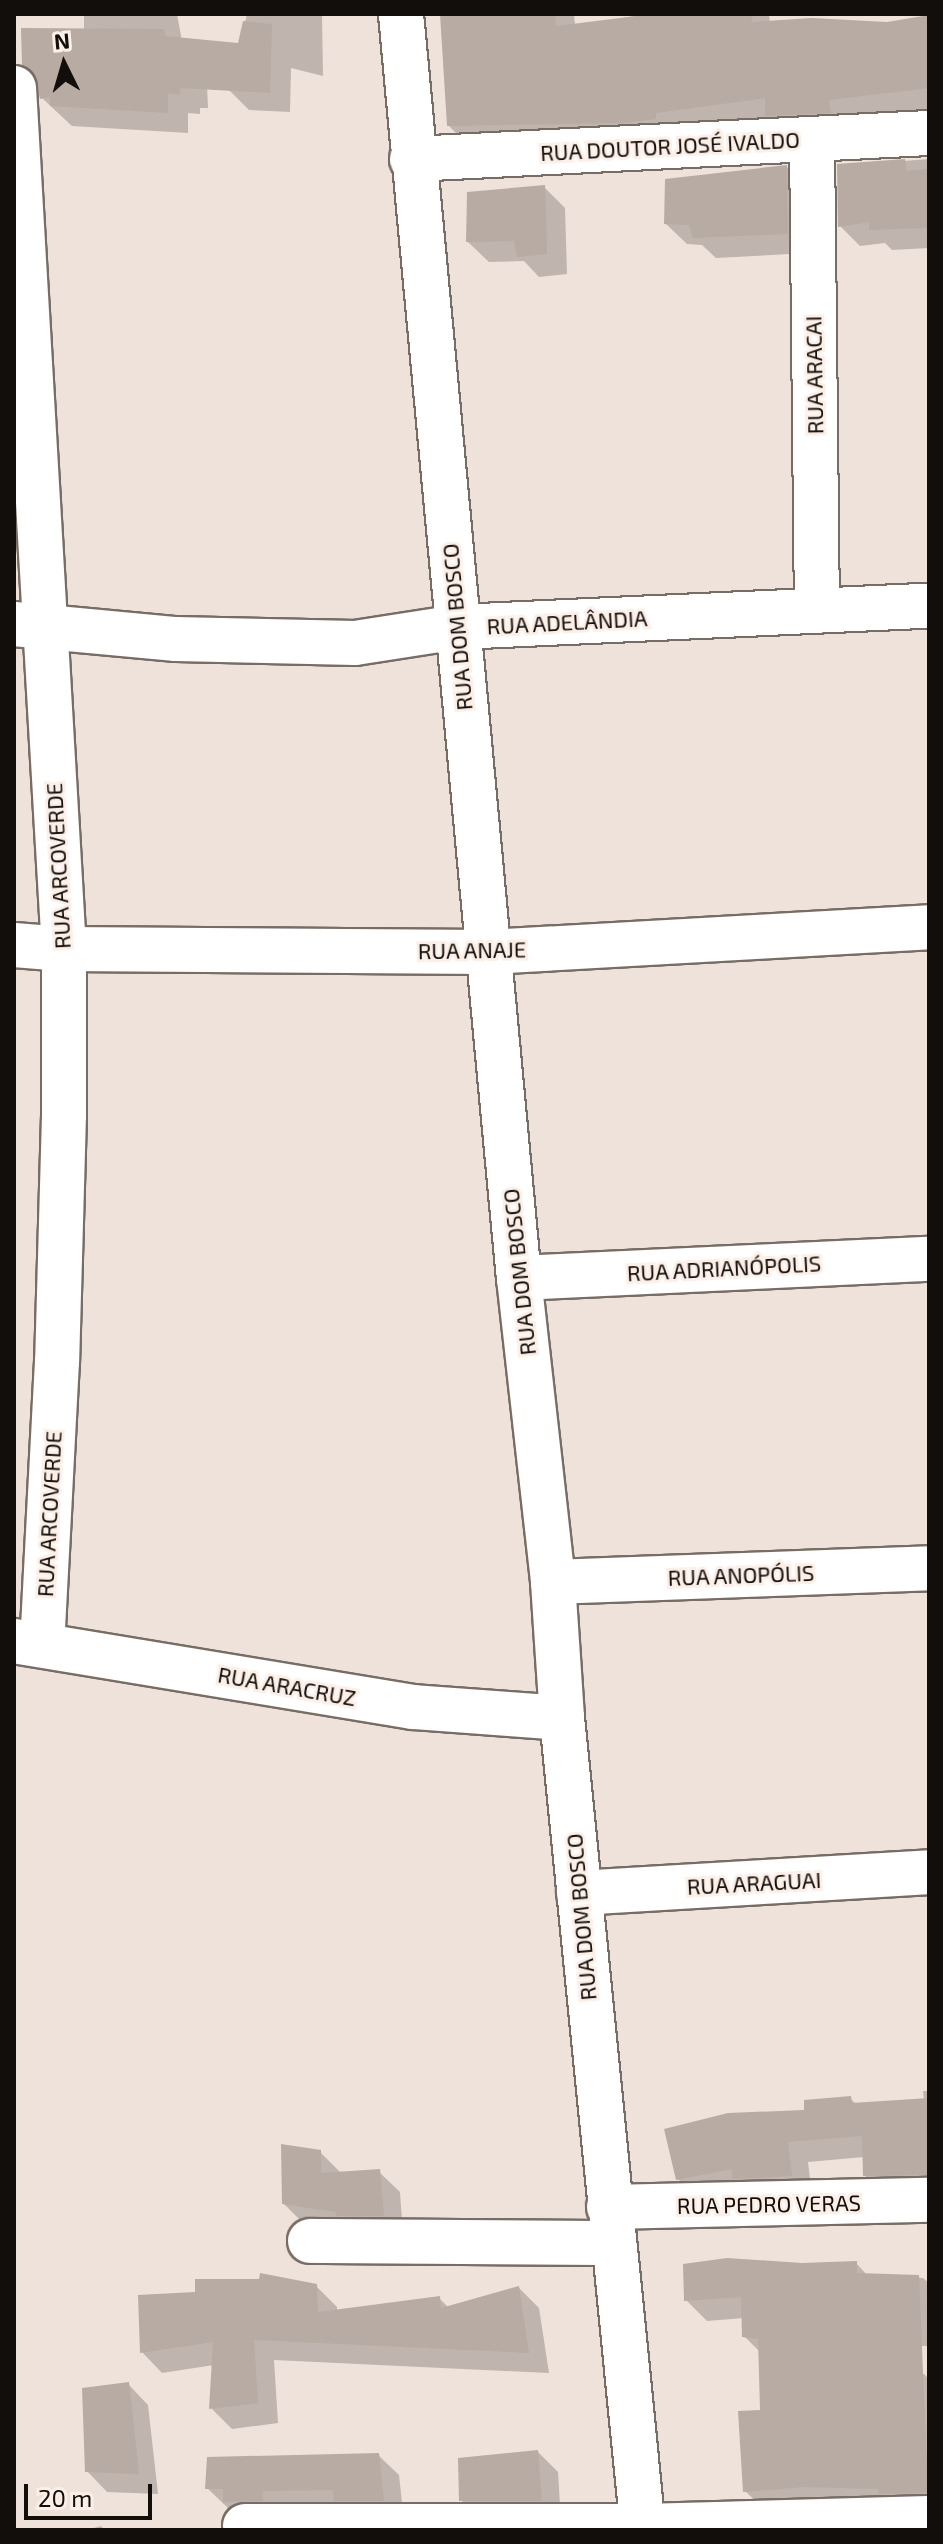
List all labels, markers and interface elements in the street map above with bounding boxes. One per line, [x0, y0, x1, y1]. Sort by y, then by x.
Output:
north arrow [24, 24, 104, 104]
text: N [53, 26, 71, 54]
street label: RUA DOUTOR JOSÉ IVALDO [539, 126, 801, 166]
street label: RUA ARACAI [800, 315, 828, 435]
street label: RUA DOM BOSCO [437, 542, 477, 712]
street label: RUA ADELÂNDIA [485, 605, 649, 639]
street label: RUA ARCOVERDE [40, 782, 76, 950]
street label: RUA ANAJE [417, 936, 527, 964]
street label: RUA DOM BOSCO [497, 1187, 541, 1357]
street label: RUA ADRIANÓPOLIS [626, 1250, 822, 1286]
street label: RUA ARCOVERDE [31, 1430, 67, 1598]
street label: RUA ANOPÓLIS [667, 1559, 815, 1591]
street label: RUA ARACRUZ [215, 1661, 359, 1711]
street label: RUA DOM BOSCO [561, 1832, 601, 2002]
street label: RUA ARAGUAI [686, 1866, 822, 1900]
street label: RUA PEDRO VERAS [676, 2189, 862, 2219]
scale bar [28, 2468, 156, 2518]
text: 20 m [38, 2483, 92, 2512]

